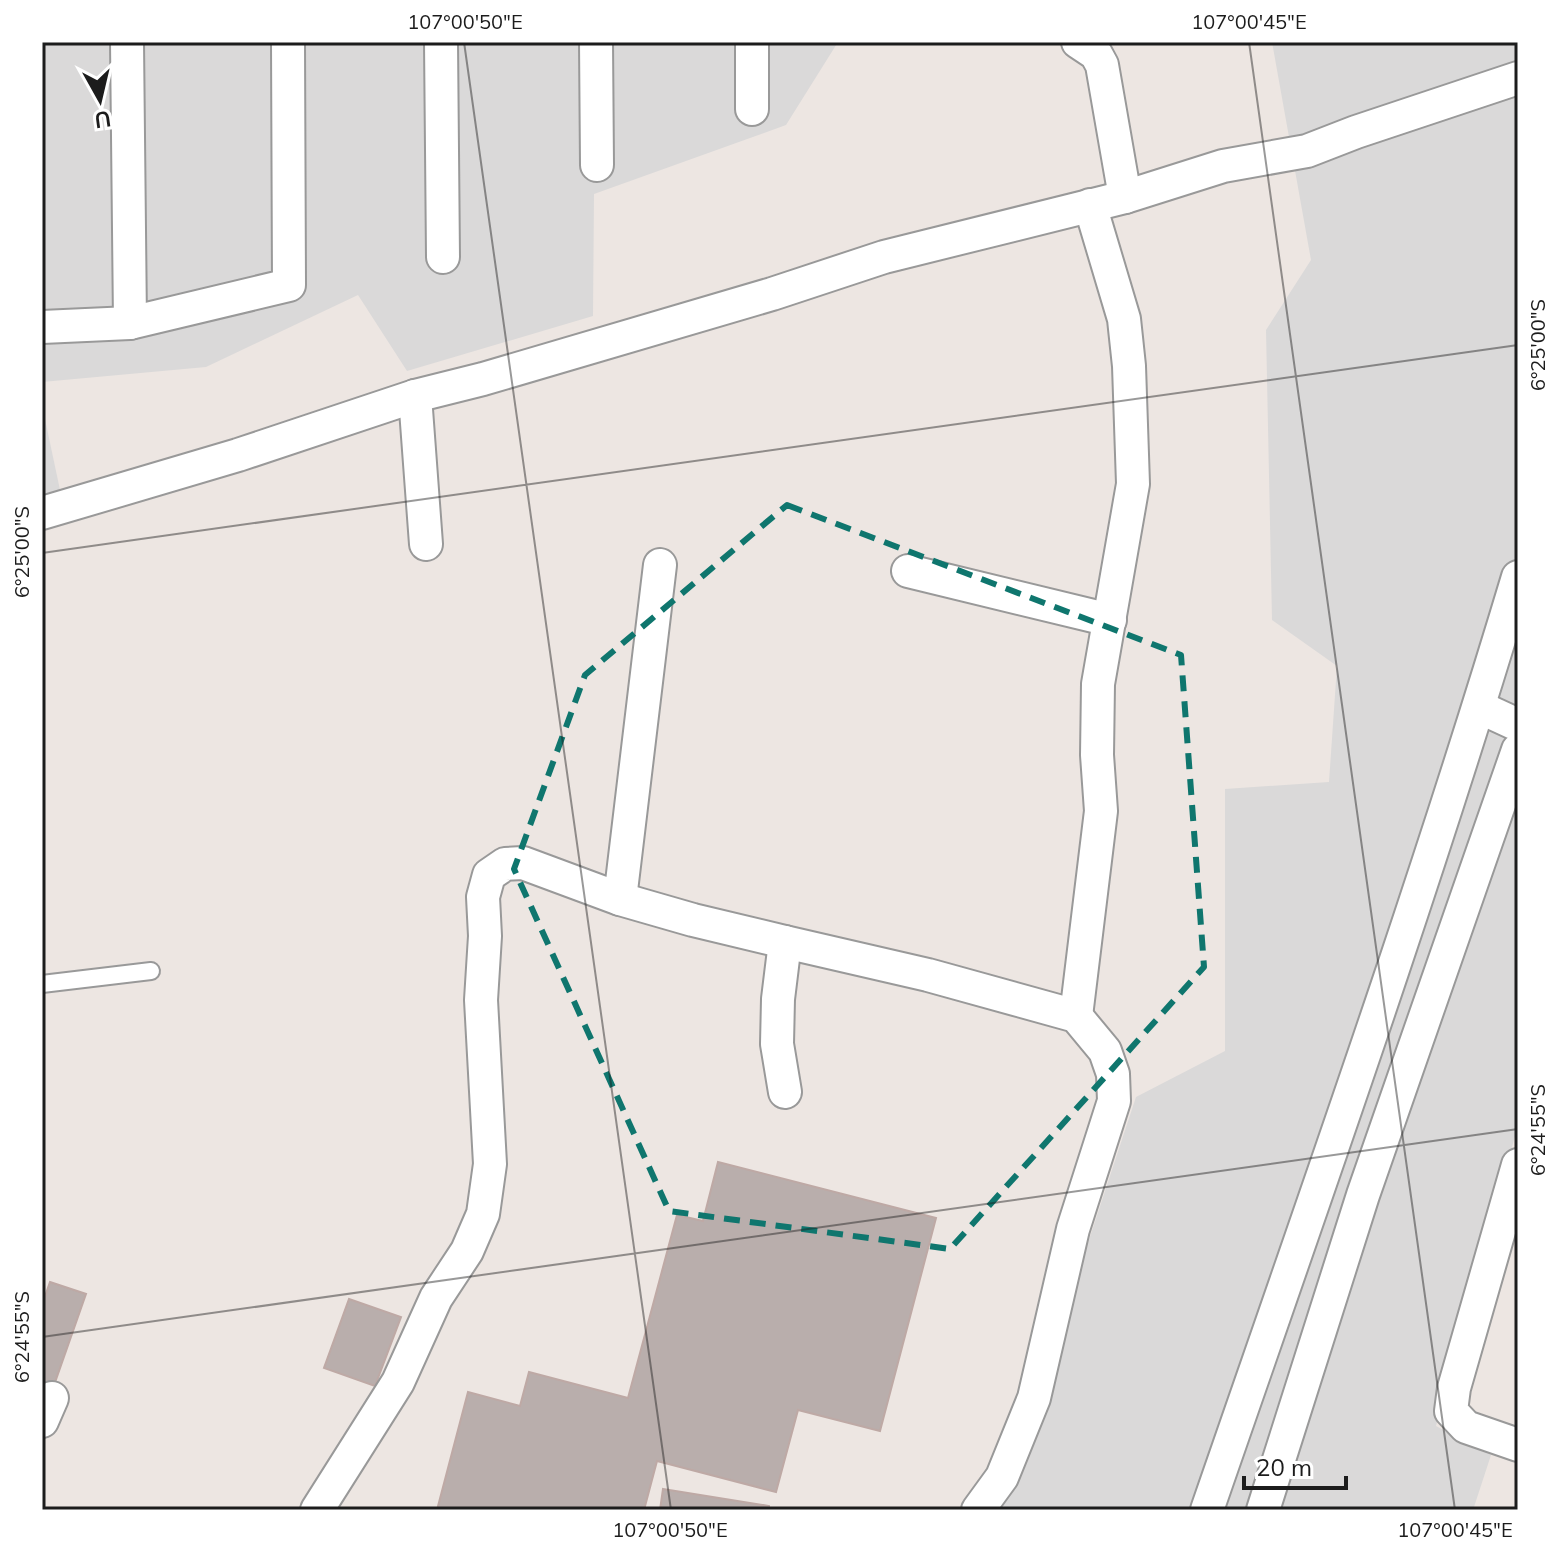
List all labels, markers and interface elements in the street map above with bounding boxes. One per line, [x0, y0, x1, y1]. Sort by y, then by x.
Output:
text: 107°00'50"E [407, 9, 523, 34]
text: 107°00'45"E [1191, 9, 1307, 34]
north arrow [60, 60, 140, 140]
text: U [93, 105, 113, 135]
text: 6°25'00"S [1525, 299, 1550, 391]
text: 6°25'00"S [9, 506, 34, 598]
text: 6°24'55"S [1525, 1084, 1550, 1176]
text: 6°24'55"S [9, 1291, 34, 1383]
scale bar [1244, 1440, 1346, 1490]
text: 20 m [1256, 1452, 1312, 1482]
text: 107°00'50"E [612, 1517, 728, 1542]
text: 107°00'45"E [1397, 1517, 1513, 1542]

